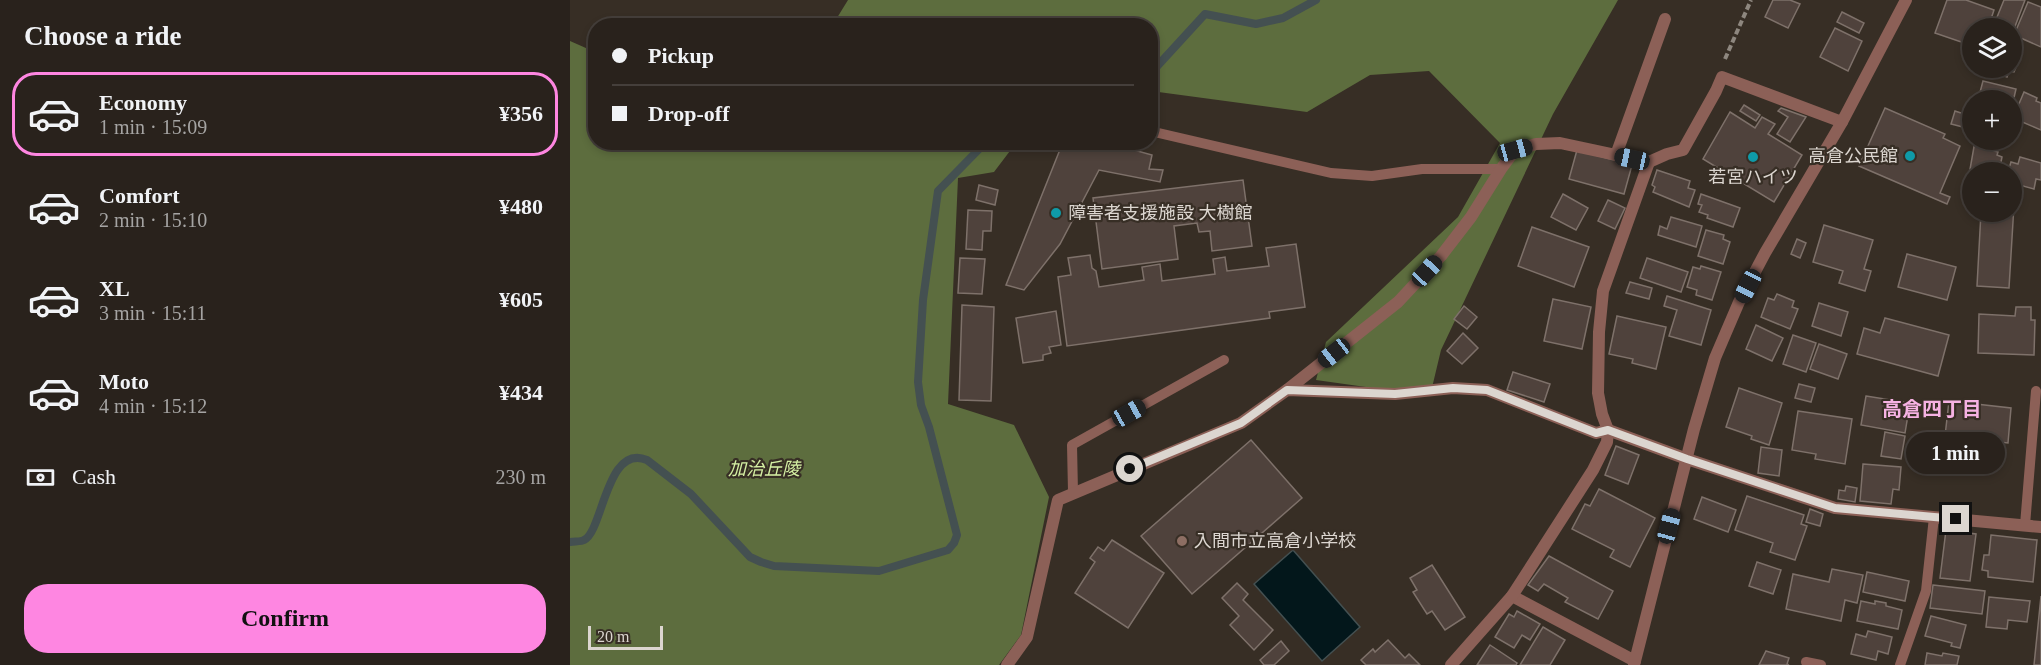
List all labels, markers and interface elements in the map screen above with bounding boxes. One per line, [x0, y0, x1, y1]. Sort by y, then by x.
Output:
map controls [1962, 18, 2022, 222]
button: layers [1962, 18, 2022, 78]
text: Choose a ride [24, 21, 182, 51]
text: Pickup [648, 43, 714, 68]
icon: car [27, 87, 81, 141]
text: Economy [99, 90, 187, 115]
button: + [1962, 90, 2022, 150]
text: ¥356 [499, 101, 543, 126]
text: Drop-off [648, 101, 729, 126]
text: 1 min · 15:09 [99, 116, 207, 138]
car [1495, 137, 1535, 163]
car [1613, 146, 1651, 172]
place label: 高倉公民館 [1808, 146, 1898, 166]
marker: 高倉公民館 [1903, 149, 1917, 163]
marker: 若宮ハイツ [1746, 150, 1760, 164]
button: − [1962, 162, 2022, 222]
place label: 若宮ハイツ [1708, 167, 1798, 187]
icon: car [27, 180, 81, 234]
text: Comfort [99, 183, 180, 208]
text: ¥480 [499, 194, 543, 219]
place label: 障害者支援施設 大樹館 [1068, 203, 1253, 223]
marker: 障害者支援施設 大樹館 [1049, 206, 1063, 220]
text: 2 min · 15:10 [99, 209, 207, 231]
car [1408, 252, 1446, 290]
car [1732, 266, 1764, 306]
icon: car [27, 273, 81, 327]
text: XL [99, 276, 130, 301]
text: ¥605 [499, 287, 543, 312]
text: 3 min · 15:11 [99, 302, 207, 324]
car [1314, 335, 1354, 371]
icon: car [27, 366, 81, 420]
text: Moto [99, 369, 149, 394]
text: ¥434 [499, 380, 543, 405]
text: 4 min · 15:12 [99, 395, 207, 417]
car [1109, 396, 1149, 430]
district label: 高倉四丁目 [1882, 398, 1982, 420]
callout: 1 min [1906, 432, 2006, 474]
text: 1 min [1931, 442, 1980, 464]
route start [1116, 455, 1143, 482]
park label: 加治丘陵 [728, 459, 802, 479]
icon: cash [24, 461, 57, 494]
text: Cash [72, 464, 116, 489]
text: 230 m [495, 466, 546, 488]
route end [1942, 505, 1969, 532]
car [1656, 506, 1682, 546]
place label: 入間市立高倉小学校 [1194, 531, 1356, 551]
marker: 入間市立高倉小学校 [1175, 534, 1189, 548]
button: Confirm [24, 584, 546, 653]
scale bar [588, 623, 663, 650]
text: 20 m [597, 628, 629, 645]

